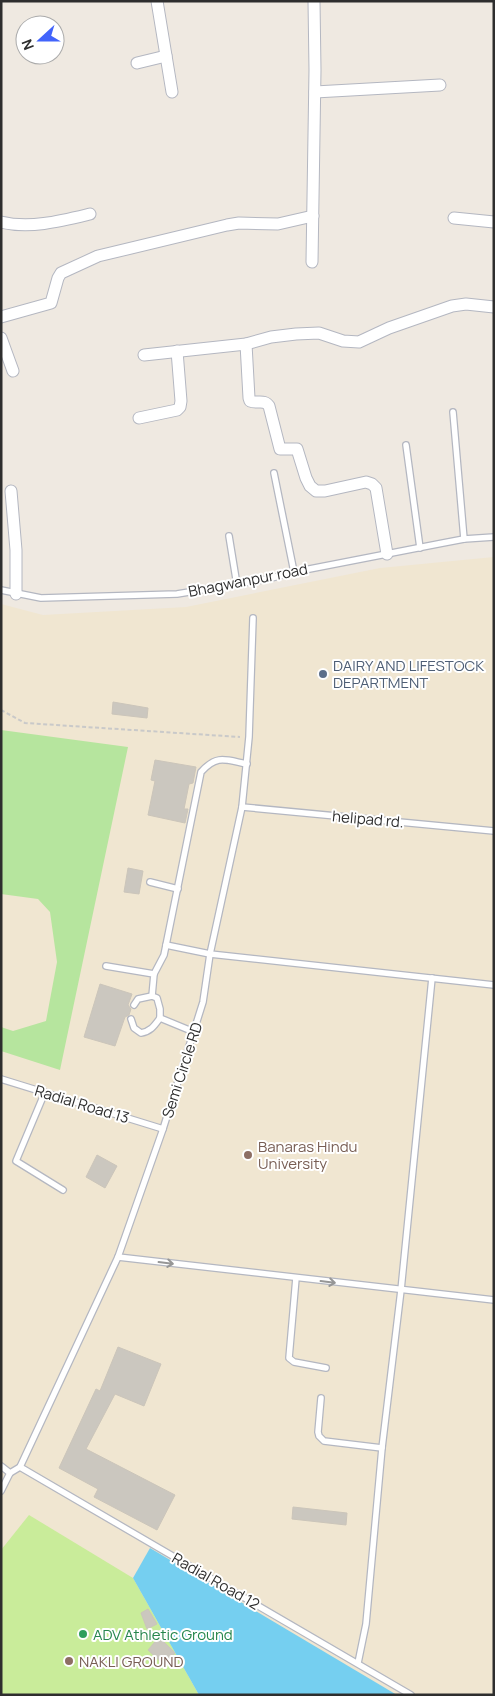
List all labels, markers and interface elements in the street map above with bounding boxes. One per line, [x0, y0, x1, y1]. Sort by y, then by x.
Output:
north arrow [15, 15, 65, 65]
text: N [17, 37, 38, 53]
street label: Bhagwanpur road [187, 558, 309, 602]
place label: DAIRY AND LIFESTOCK DEPARTMENT [333, 655, 484, 693]
marker: DAIRY AND LIFESTOCK DEPARTMENT [317, 668, 329, 680]
street label: helipad rd. [331, 805, 405, 833]
street label: Semi Circle RD [157, 1019, 207, 1121]
street label: Radial Road 13 [32, 1080, 132, 1128]
place label: Banaras Hindu University [258, 1136, 358, 1174]
marker: Banaras Hindu University [242, 1149, 254, 1161]
one-way arrow [158, 1258, 174, 1268]
one-way arrow [319, 1277, 335, 1287]
street label: Radial Road 12 [168, 1547, 264, 1615]
place label: ADV Athletic Ground [93, 1624, 233, 1645]
marker: ADV Athletic Ground [77, 1628, 89, 1640]
place label: NAKLI GROUND [79, 1651, 184, 1672]
marker: NAKLI GROUND [63, 1655, 75, 1667]

